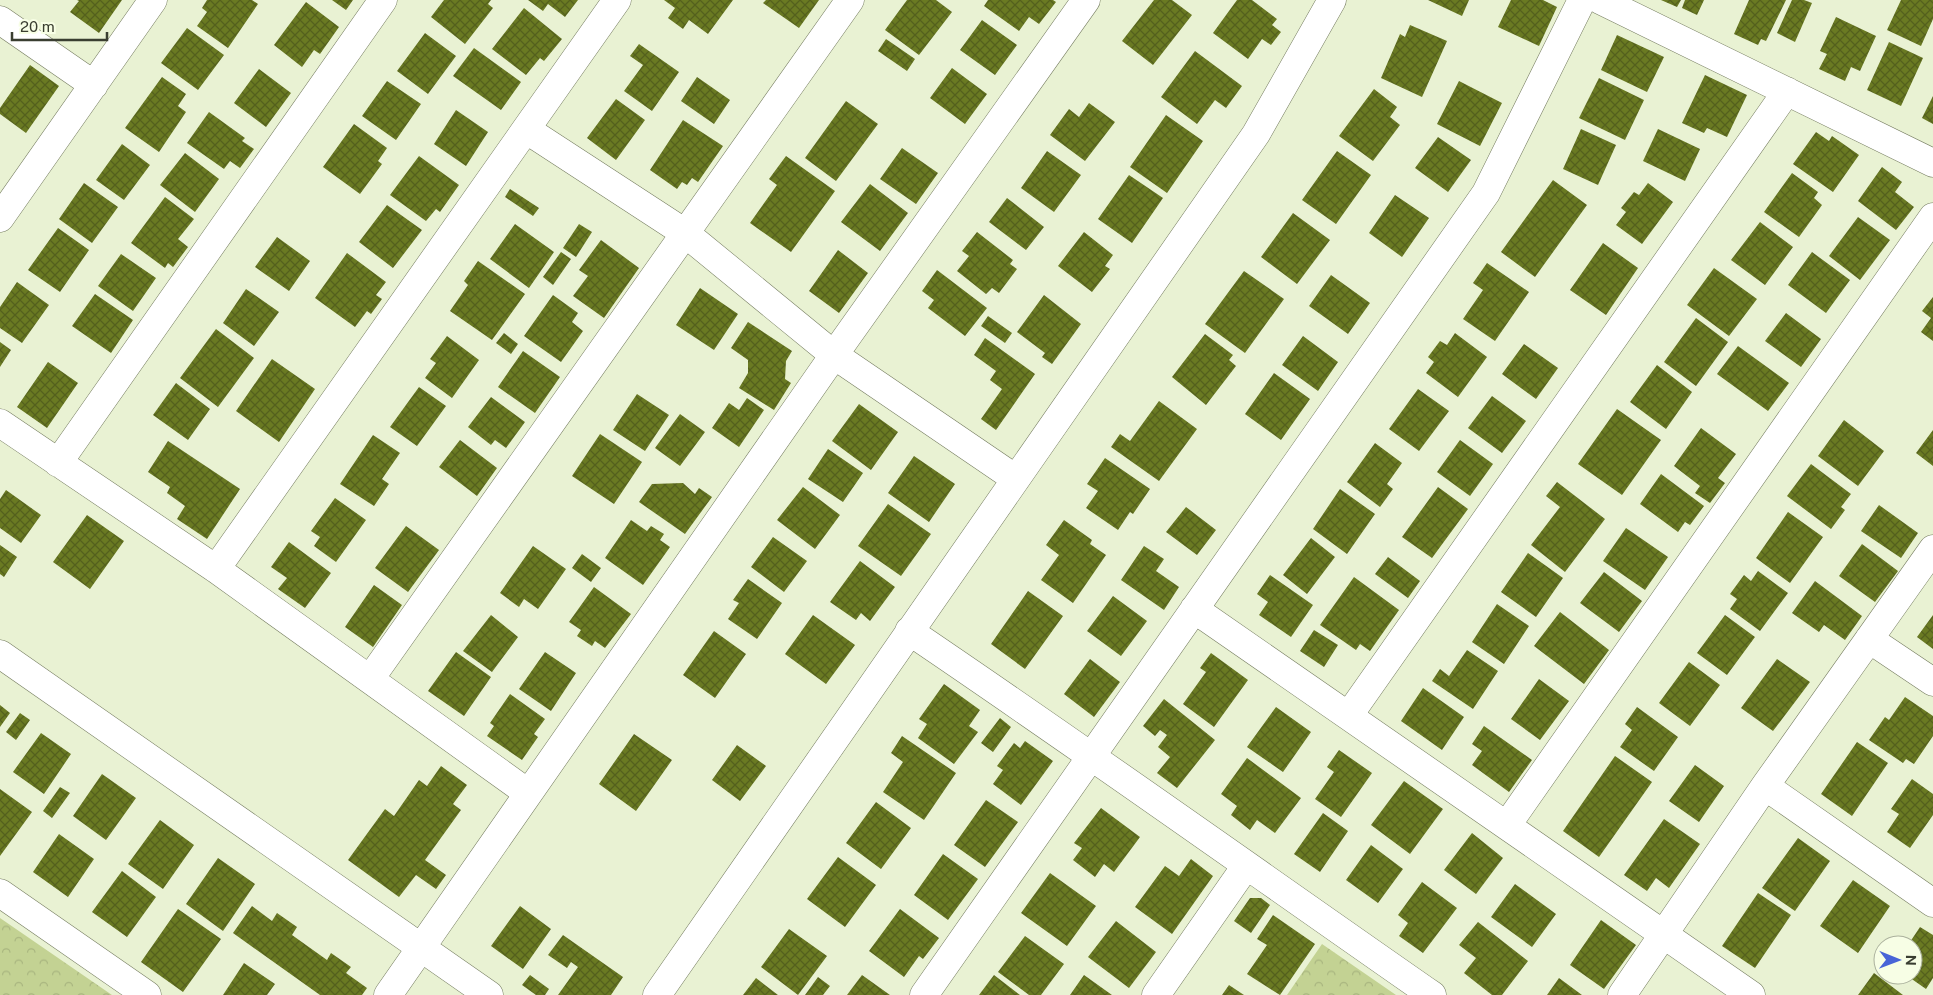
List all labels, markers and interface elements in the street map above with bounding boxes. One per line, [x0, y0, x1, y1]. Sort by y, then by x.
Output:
scale bar [12, 10, 108, 42]
text: 20 m [20, 18, 55, 35]
north arrow [1873, 935, 1923, 985]
text: N [1903, 955, 1919, 966]

